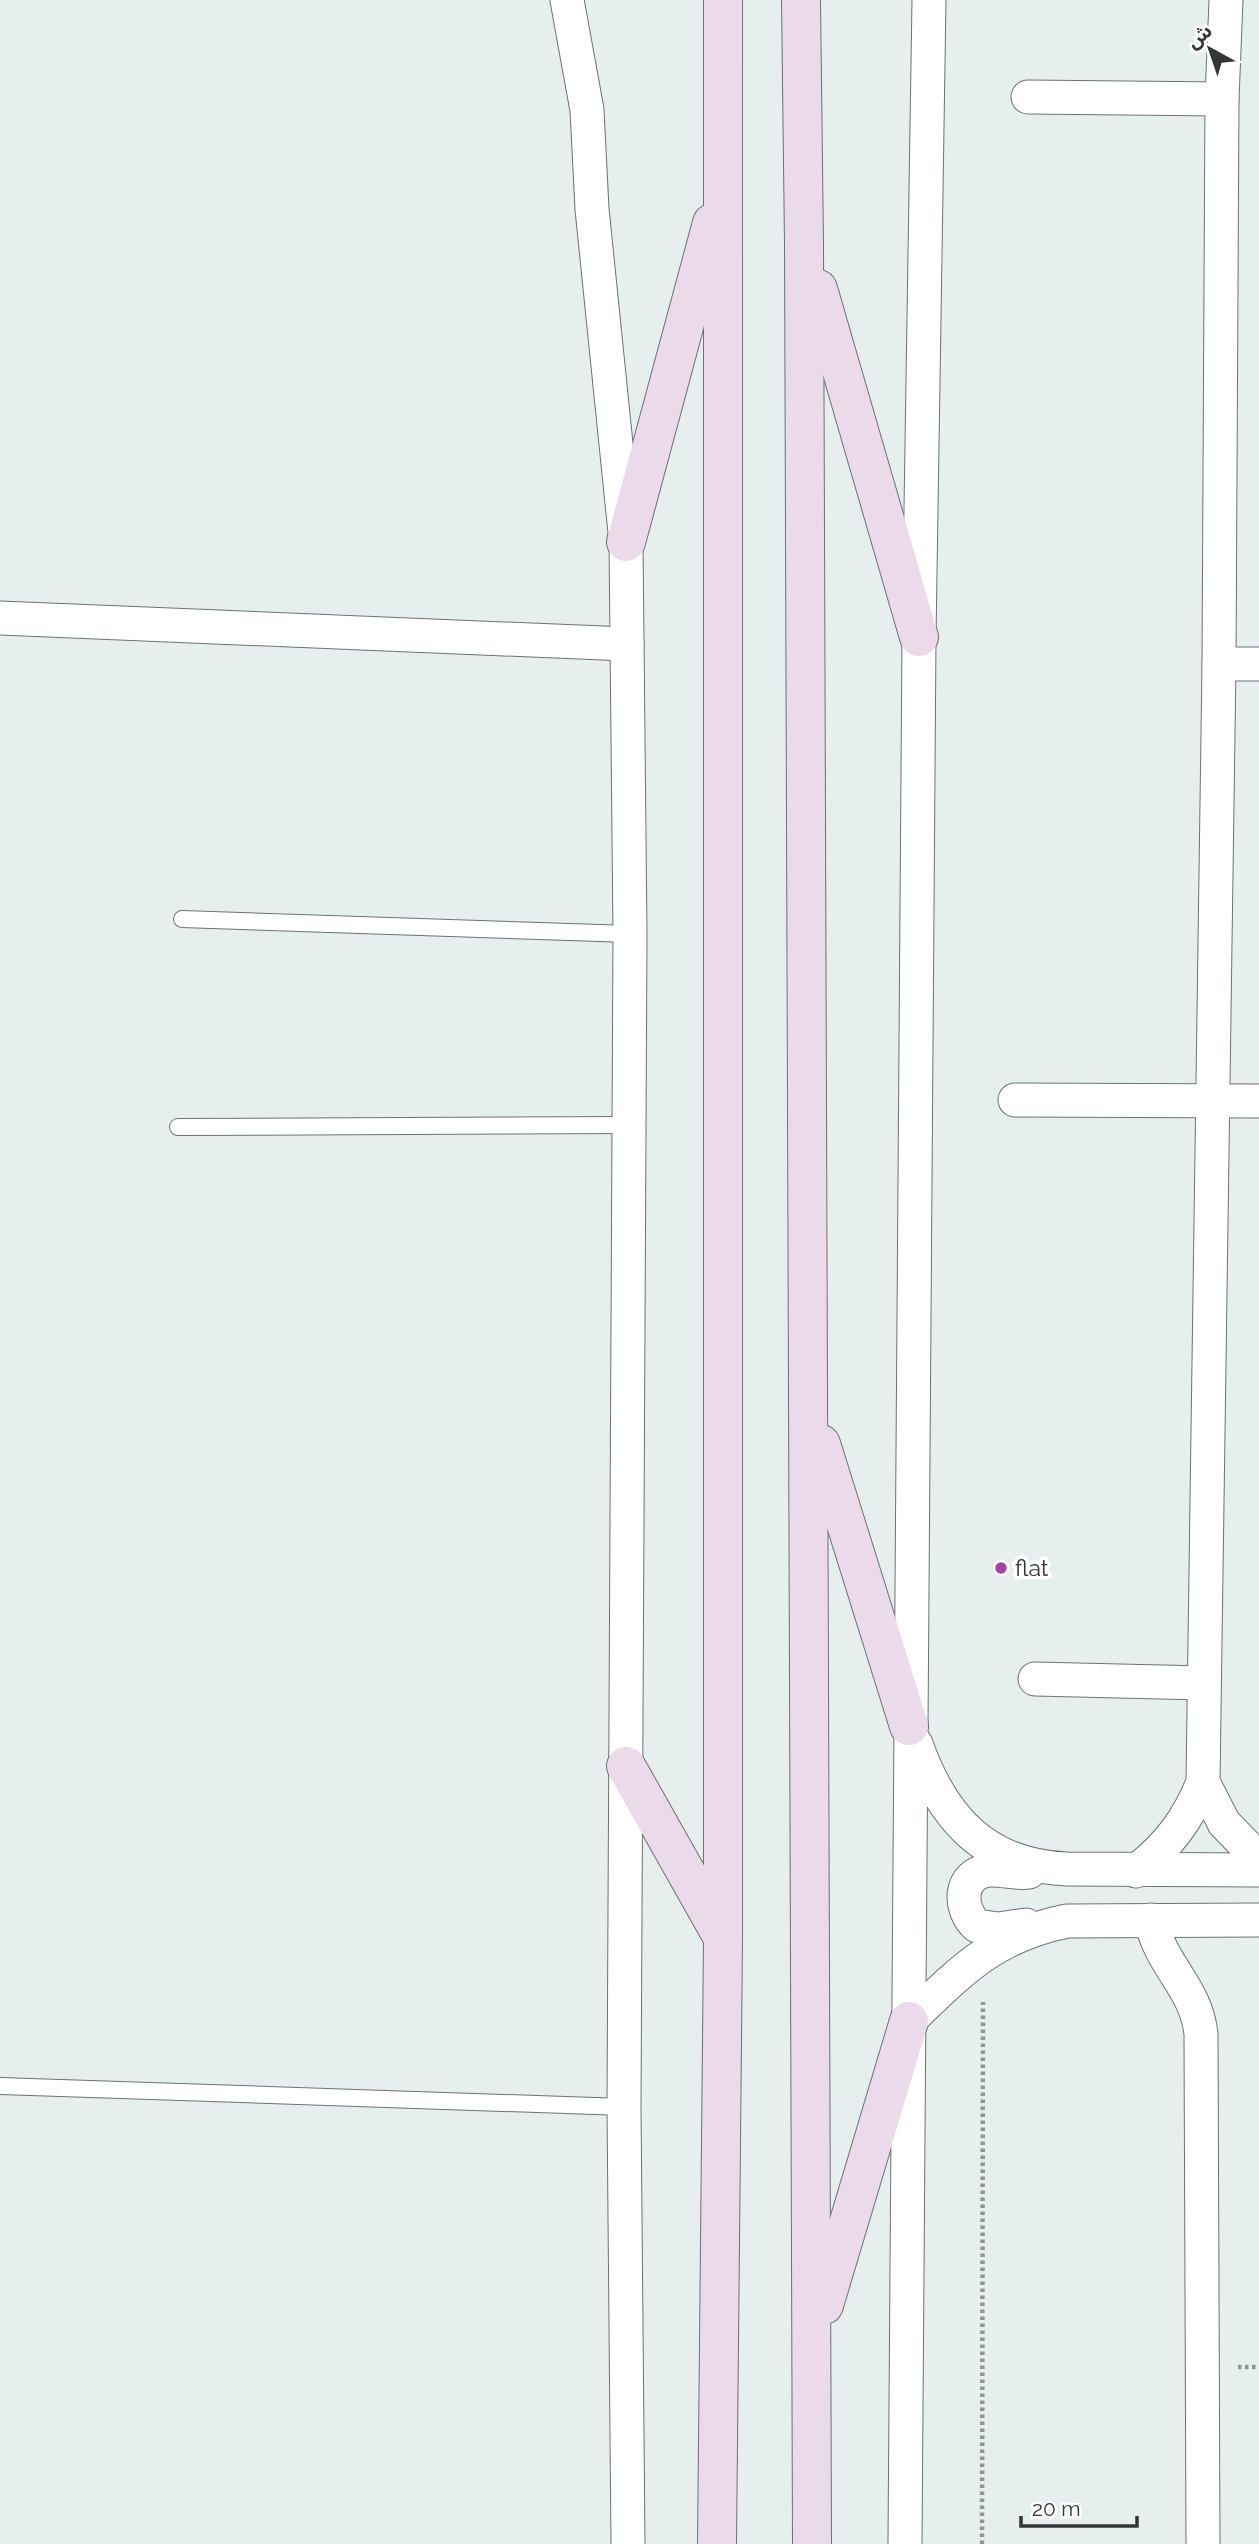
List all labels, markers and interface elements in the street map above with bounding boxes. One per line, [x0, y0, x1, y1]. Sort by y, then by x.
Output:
north arrow [1175, 14, 1245, 84]
text: ش [1182, 19, 1216, 53]
place label: flat [1015, 1554, 1049, 1581]
marker: flat [993, 1560, 1009, 1576]
scale bar [1021, 2484, 1136, 2528]
text: 20 m [1032, 2496, 1080, 2521]

